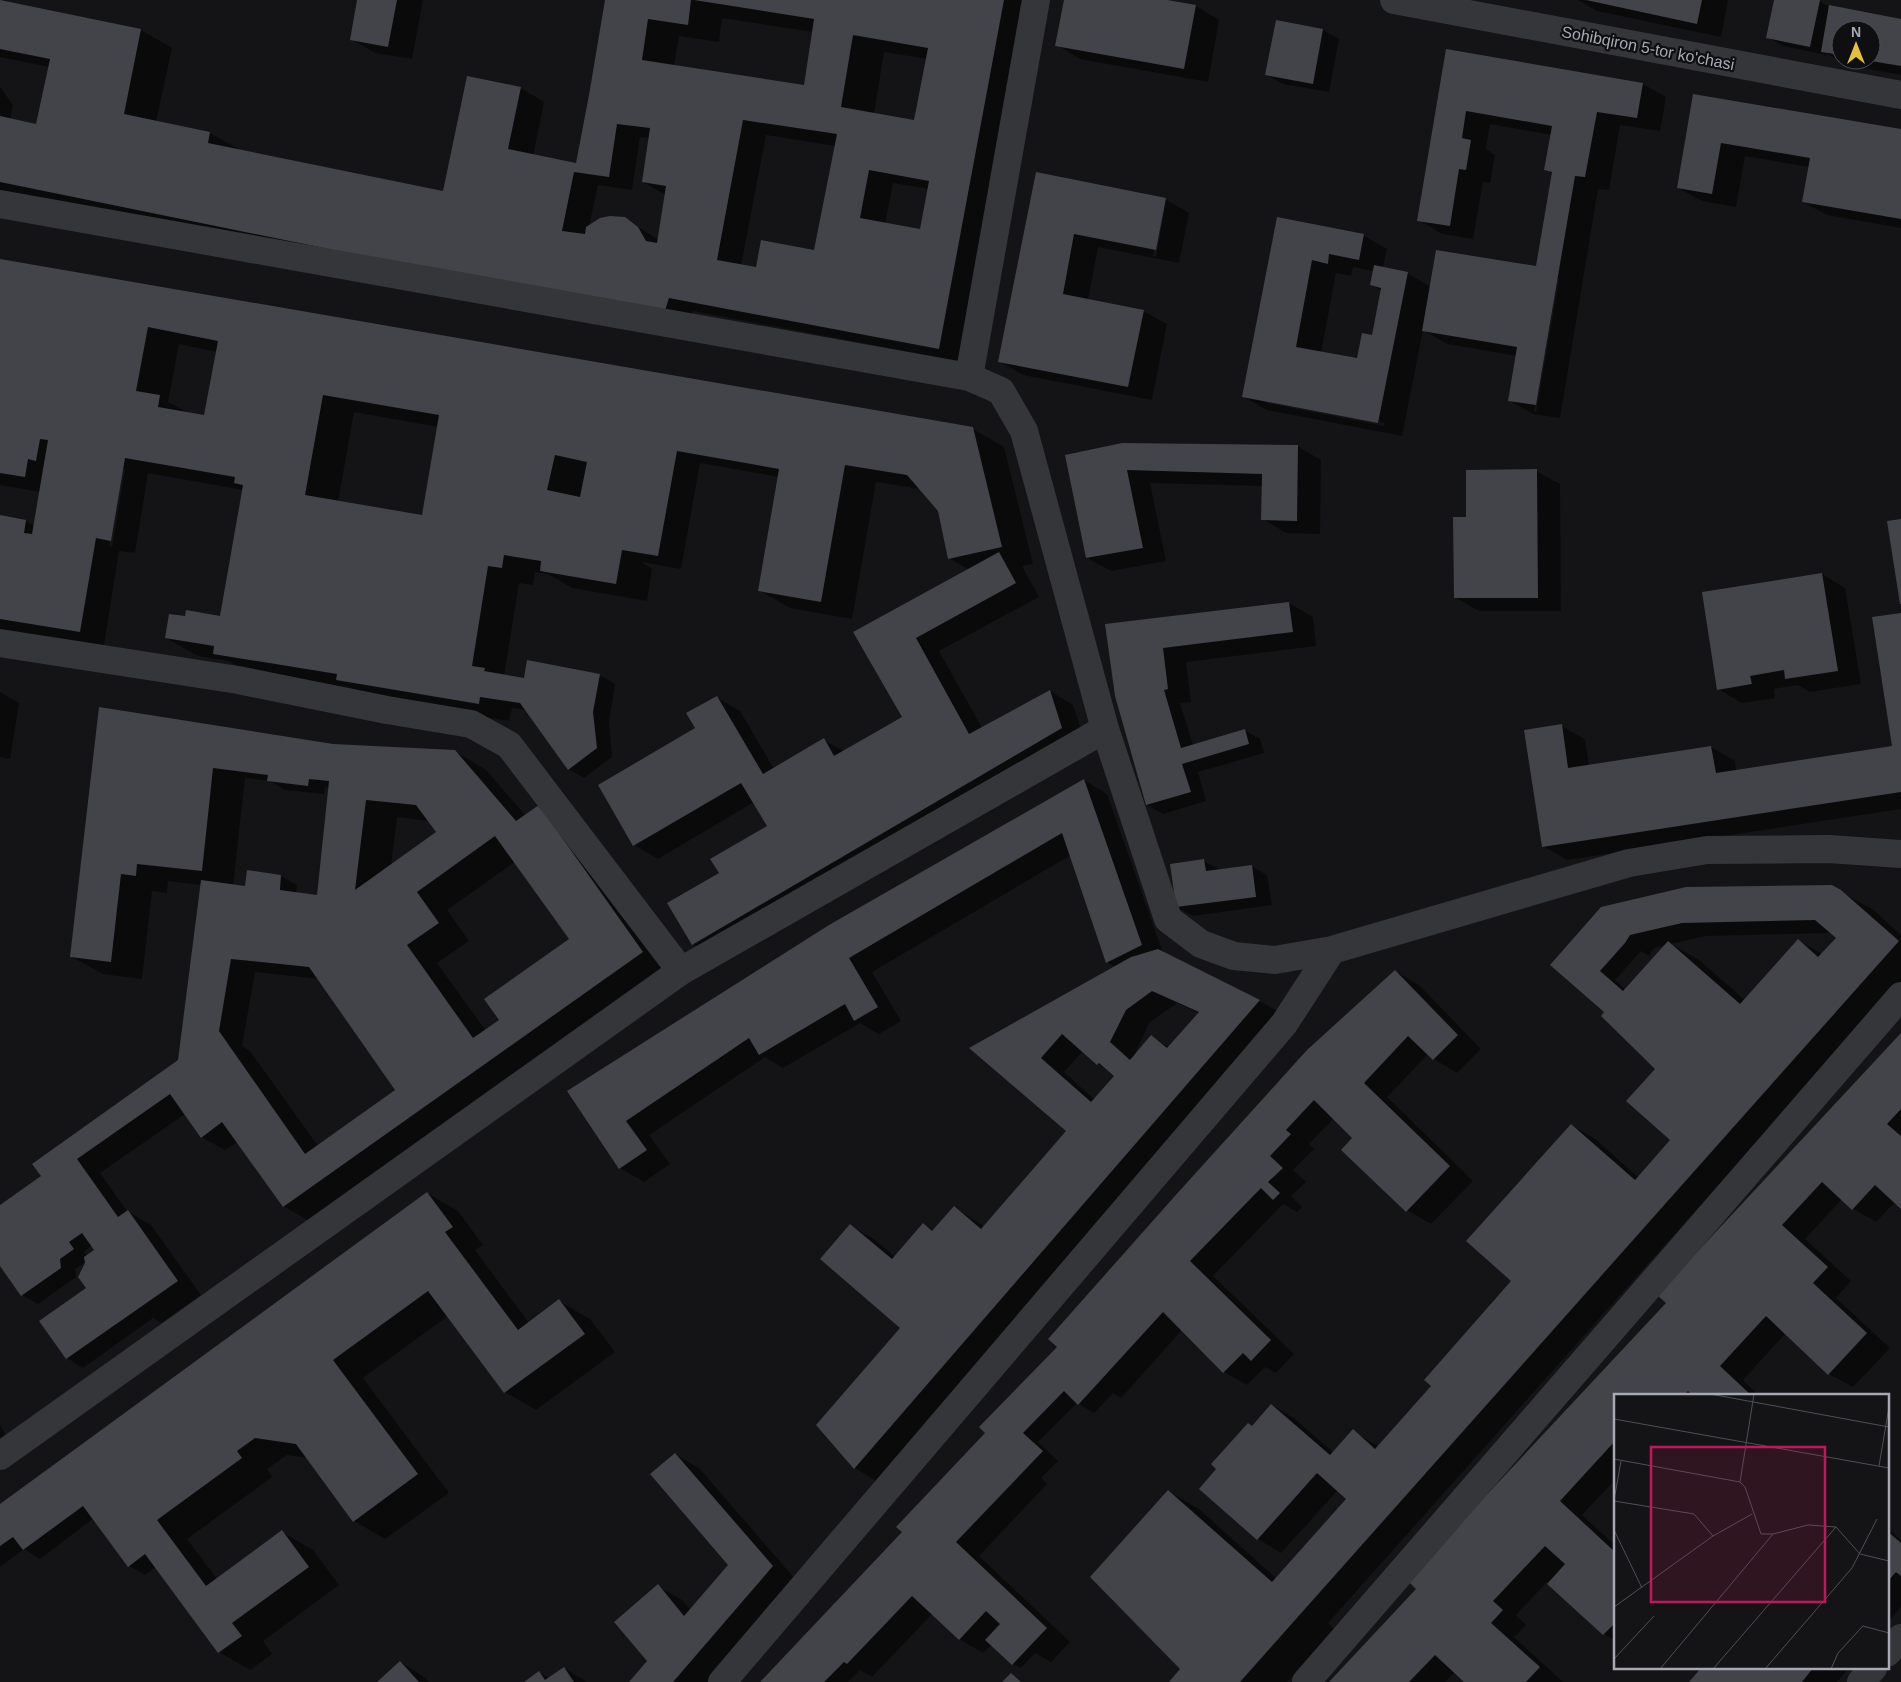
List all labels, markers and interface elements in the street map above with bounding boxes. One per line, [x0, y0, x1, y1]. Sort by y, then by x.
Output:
north arrow [1831, 20, 1881, 70]
street label: Sohibqiron 5-tor ko'chasi [1560, 23, 1736, 73]
text: N [1851, 24, 1861, 40]
inset map [1614, 1394, 1888, 1670]

